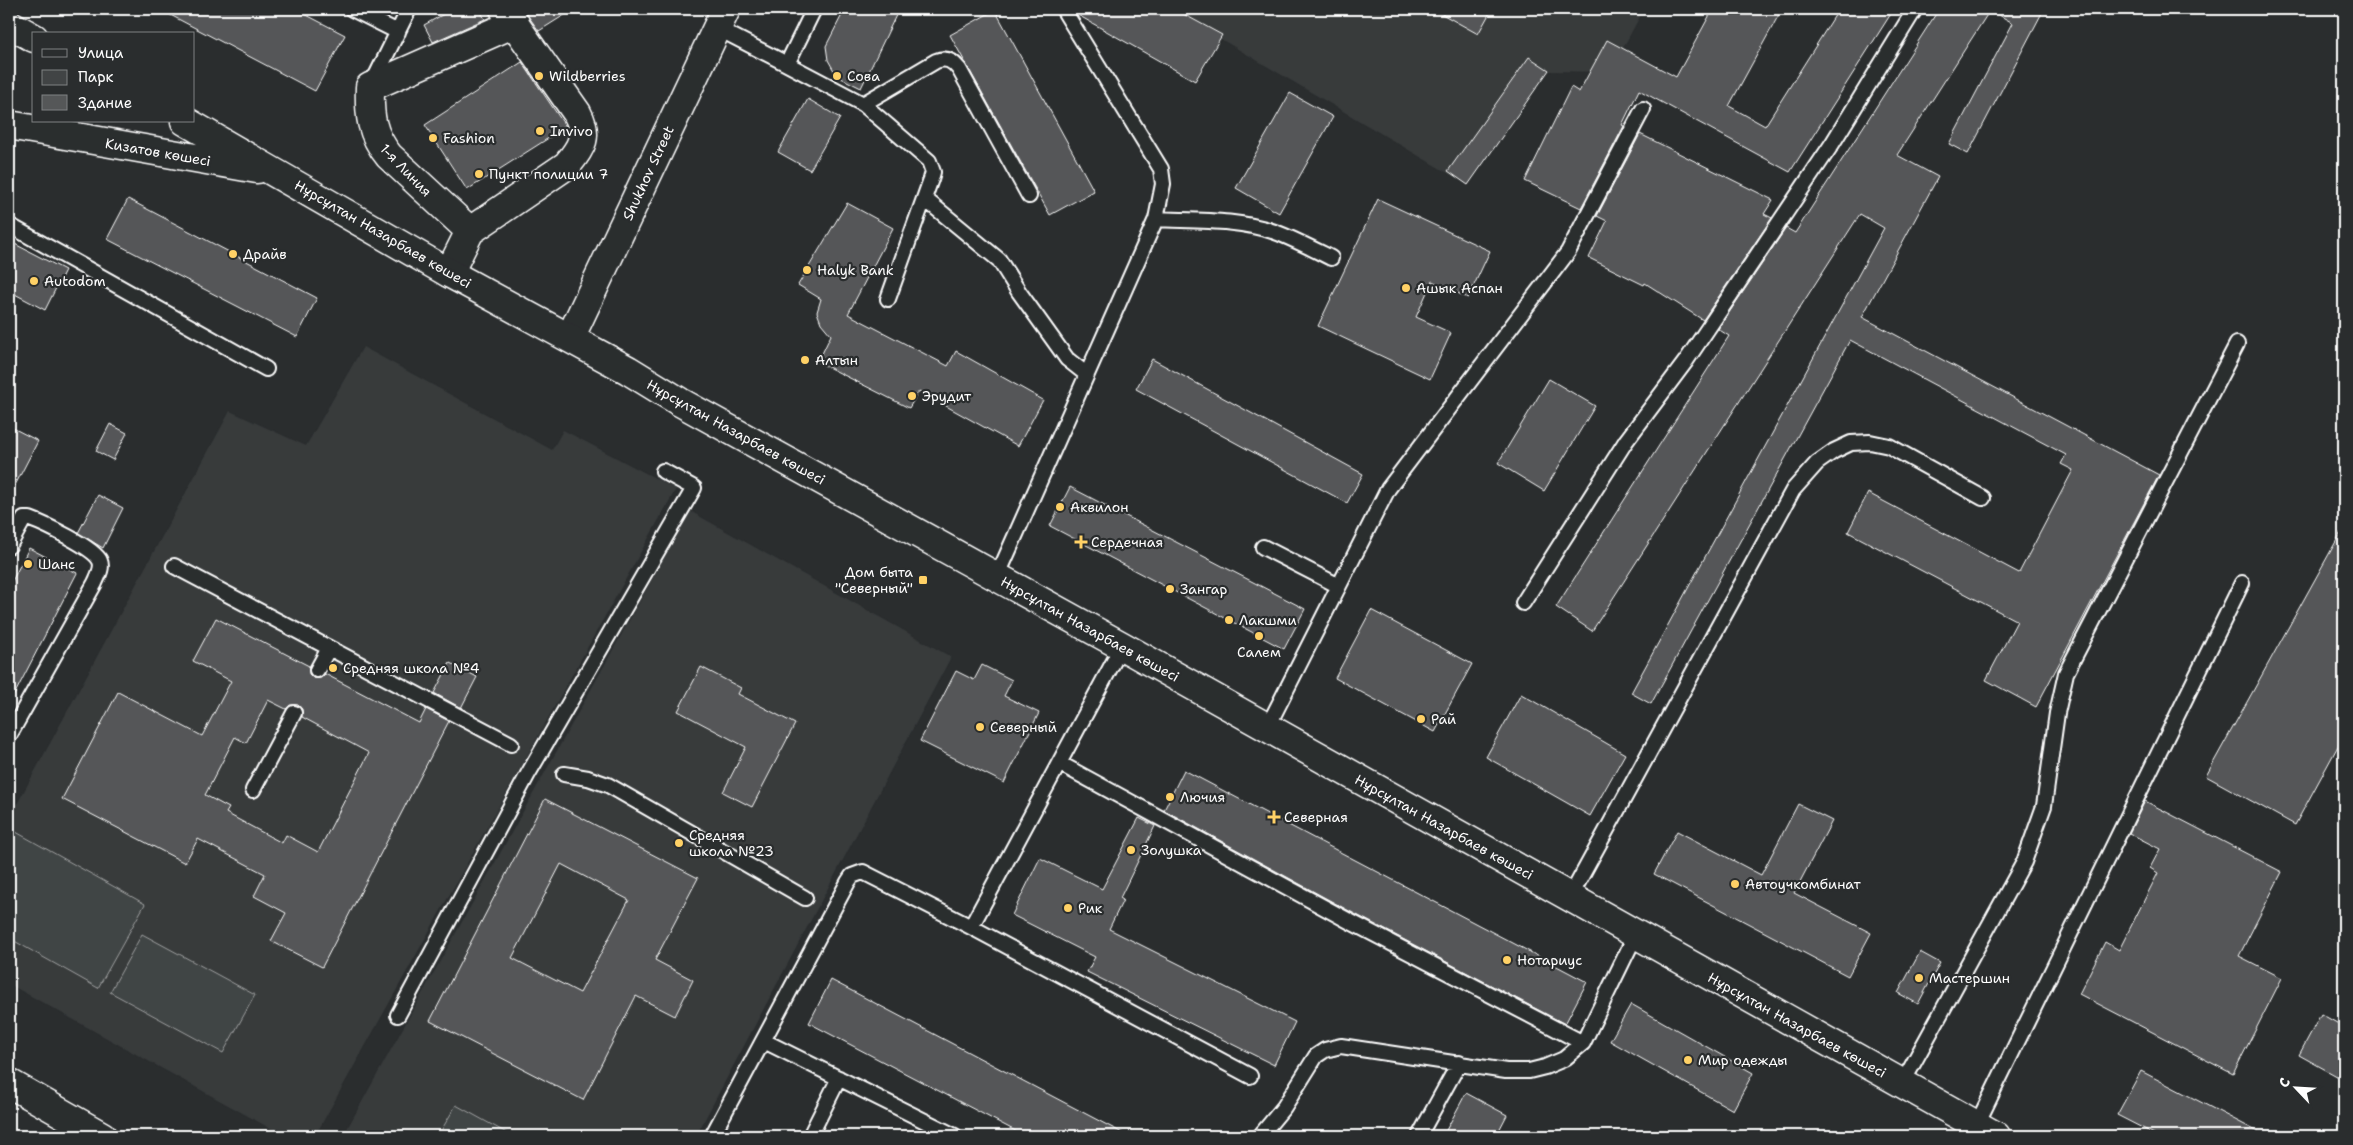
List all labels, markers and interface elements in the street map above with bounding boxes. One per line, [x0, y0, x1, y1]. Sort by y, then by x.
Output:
legend [32, 32, 195, 122]
text: Улица [78, 43, 124, 63]
text: Парк [78, 67, 114, 87]
place label: Wildberries [549, 67, 626, 85]
place label: Сова [847, 67, 880, 85]
marker: Wildberries [533, 70, 545, 82]
marker: Сова [831, 70, 843, 82]
text: Здание [78, 93, 132, 113]
place label: Invivo [550, 122, 593, 140]
street label: Shukhov Street [618, 123, 678, 223]
marker: Invivo [534, 125, 546, 137]
place label: Fashion [443, 129, 495, 147]
marker: Fashion [427, 132, 439, 144]
street label: Кизатов көшесі [104, 134, 212, 170]
street label: 1-я Линия [376, 140, 436, 200]
place label: Пункт полиции 7 [489, 165, 608, 183]
marker: Пункт полиции 7 [473, 168, 485, 180]
street label: Нұрсұлтан Назарбаев көшесі [291, 176, 475, 292]
place label: Драйв [243, 245, 287, 263]
marker: Драйв [227, 248, 239, 260]
place label: Halyk Bank [817, 261, 894, 279]
marker: Halyk Bank [801, 264, 813, 276]
place label: Autodom [44, 272, 106, 290]
marker: Autodom [28, 275, 40, 287]
place label: Ашык Аспан [1416, 279, 1503, 297]
marker: Ашык Аспан [1400, 282, 1412, 294]
place label: Алтын [815, 351, 858, 369]
marker: Алтын [799, 354, 811, 366]
street label: Нұрсұлтан Назарбаев көшесі [644, 375, 828, 489]
place label: Эрудит [922, 387, 972, 405]
marker: Эрудит [906, 390, 918, 402]
place label: Аквилон [1070, 498, 1128, 516]
marker: Аквилон [1054, 501, 1066, 513]
place label: Сердечная [1091, 533, 1163, 551]
marker: Сердечная [1075, 536, 1087, 548]
place label: Шанс [38, 555, 75, 573]
marker: Шанс [22, 558, 34, 570]
place label: Дом быта "Северный" [835, 563, 913, 597]
street label: Нұрсұлтан Назарбаев көшесі [998, 572, 1182, 686]
marker: Дом быта "Северный" [917, 574, 929, 586]
place label: Зангар [1180, 580, 1227, 598]
marker: Зангар [1164, 583, 1176, 595]
place label: Лакшми [1239, 611, 1297, 629]
marker: Лакшми [1223, 614, 1235, 626]
marker: Салем [1253, 630, 1265, 642]
place label: Салем [1237, 643, 1281, 661]
place label: Средняя школа №4 [343, 659, 480, 677]
marker: Средняя школа №4 [327, 662, 339, 674]
place label: Рай [1431, 710, 1456, 728]
marker: Рай [1415, 713, 1427, 725]
place label: Северный [990, 718, 1057, 736]
marker: Северный [974, 721, 986, 733]
street label: Нұрсұлтан Назарбаев көшесі [1352, 770, 1536, 884]
place label: Лючия [1180, 788, 1225, 806]
marker: Лючия [1164, 791, 1176, 803]
place label: Северная [1284, 808, 1348, 826]
marker: Северная [1268, 811, 1280, 823]
place label: Средняя школа №23 [689, 826, 774, 860]
marker: Средняя школа №23 [673, 837, 685, 849]
place label: Золушка [1141, 841, 1202, 859]
marker: Золушка [1125, 844, 1137, 856]
place label: Автоучкомбинат [1745, 875, 1861, 893]
marker: Автоучкомбинат [1729, 878, 1741, 890]
place label: Рик [1078, 899, 1103, 917]
marker: Рик [1062, 902, 1074, 914]
place label: Нотариус [1517, 951, 1582, 969]
marker: Нотариус [1501, 954, 1513, 966]
street label: Нұрсұлтан Назарбаев көшесі [1705, 968, 1889, 1082]
place label: Мастершин [1929, 969, 2010, 987]
marker: Мастершин [1913, 972, 1925, 984]
place label: Мир одежды [1698, 1051, 1787, 1069]
marker: Мир одежды [1682, 1054, 1694, 1066]
north arrow [2270, 1062, 2320, 1112]
text: С [2274, 1075, 2294, 1090]

